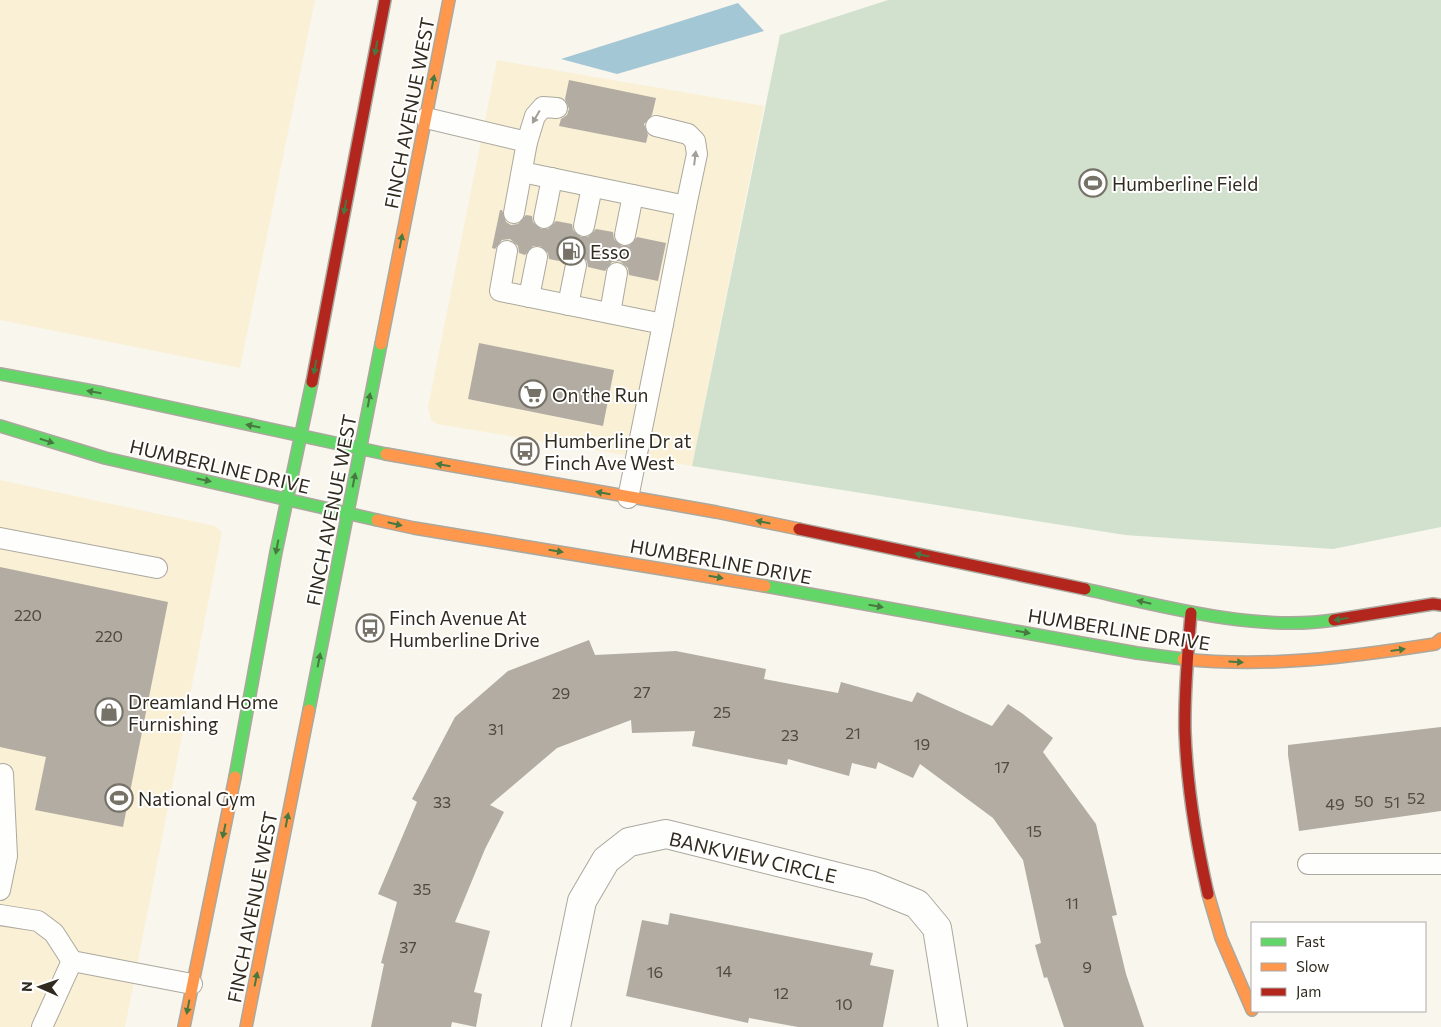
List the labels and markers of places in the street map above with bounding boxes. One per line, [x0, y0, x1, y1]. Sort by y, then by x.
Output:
sports icon: Humberline Field [1078, 168, 1108, 198]
place label: Humberline Field [1112, 172, 1258, 195]
fuel station icon: Esso [556, 236, 586, 266]
place label: Esso [590, 240, 630, 263]
supermarket icon: On the Run [518, 379, 548, 409]
place label: On the Run [552, 383, 649, 406]
place label: Humberline Dr at Finch Ave West [544, 429, 692, 474]
bus stop icon: Humberline Dr at Finch Ave West [510, 436, 540, 466]
place label: Finch Avenue At Humberline Drive [389, 606, 539, 651]
bus stop icon: Finch Avenue At Humberline Drive [355, 613, 385, 643]
place label: Dreamland Home Furnishing [128, 690, 278, 735]
shop icon: Dreamland Home Furnishing [94, 697, 124, 727]
sports icon: National Gym [104, 783, 134, 813]
place label: National Gym [138, 787, 255, 810]

